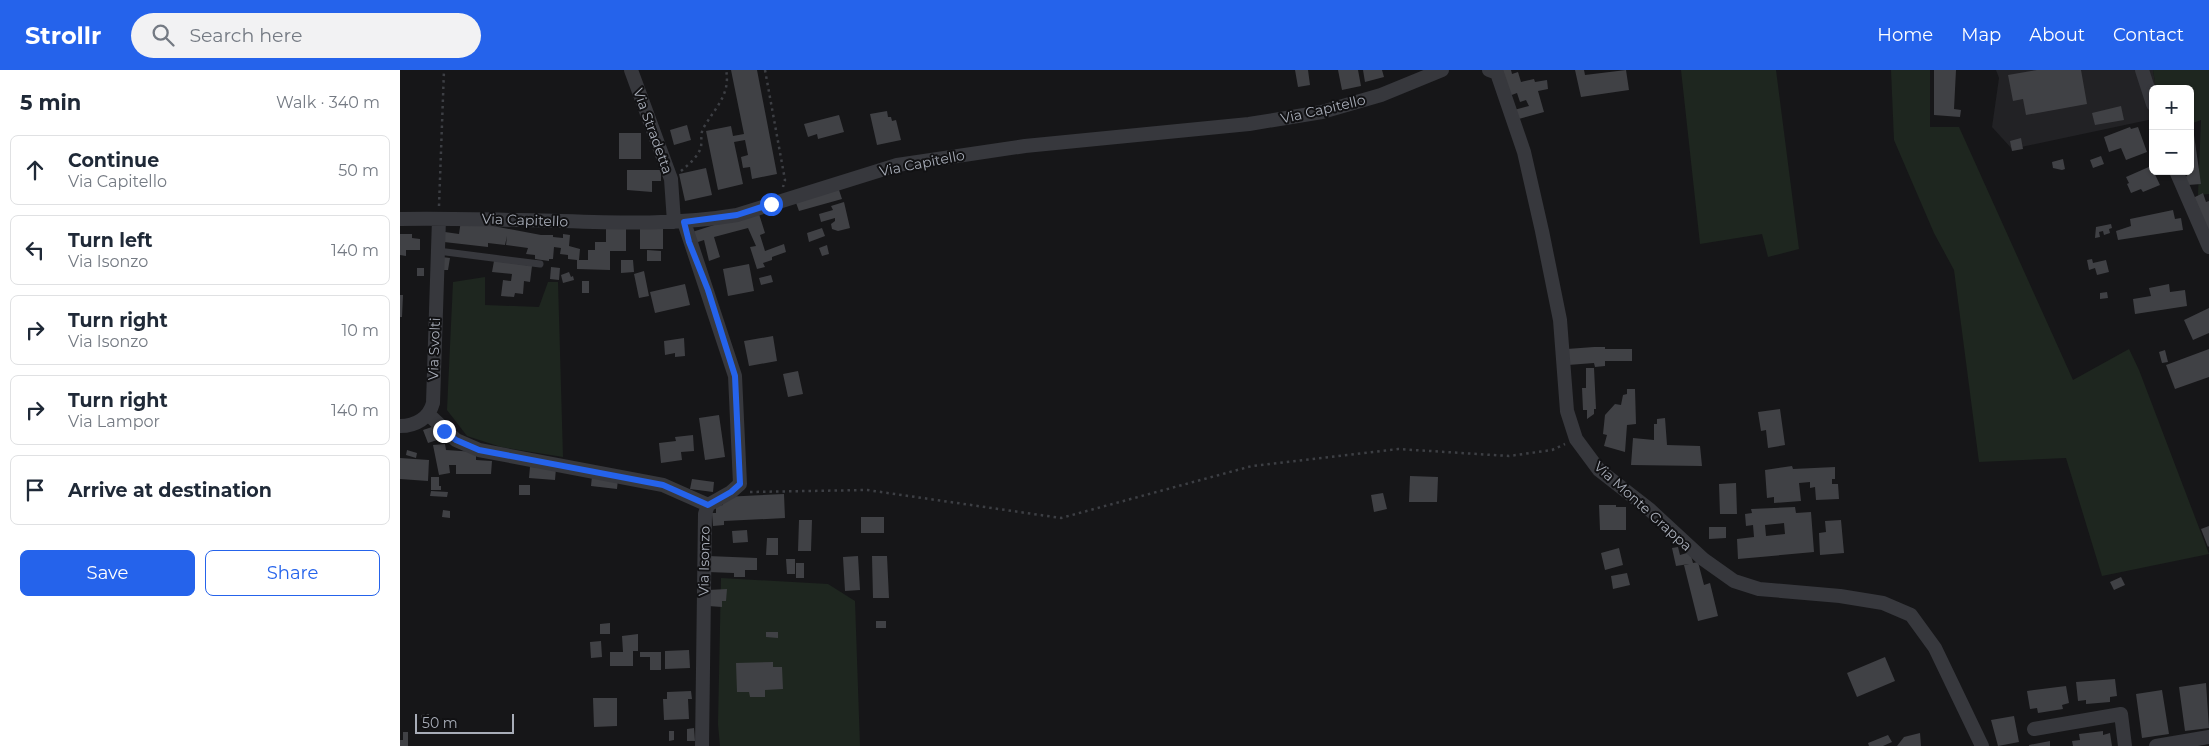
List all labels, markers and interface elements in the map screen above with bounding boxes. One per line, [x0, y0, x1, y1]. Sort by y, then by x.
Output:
search box [131, 13, 481, 58]
text: Strollr [25, 21, 101, 50]
icon: search [149, 21, 177, 49]
text: Search here [189, 24, 302, 47]
text: Home [1877, 24, 1933, 46]
text: Map [1961, 24, 2001, 46]
text: About [2029, 24, 2085, 46]
text: Contact [2113, 24, 2184, 46]
map controls [2149, 85, 2194, 175]
button: + [2149, 85, 2194, 130]
street label: Via Stradetta [629, 86, 677, 176]
text: 5 min [20, 90, 81, 115]
street label: Via Capitello [1279, 90, 1367, 128]
text: Walk · 340 m [276, 93, 380, 112]
button: − [2149, 130, 2194, 175]
street label: Via Capitello [878, 146, 966, 180]
text: Continue [68, 149, 159, 172]
icon: ahead [21, 156, 49, 184]
text: 50 m [338, 161, 379, 180]
text: Via Capitello [68, 172, 167, 191]
route start [760, 193, 783, 216]
street label: Via Capitello [481, 209, 569, 231]
text: Turn left [68, 229, 153, 252]
icon: left [21, 236, 49, 264]
text: 140 m [331, 241, 379, 260]
text: Via Isonzo [68, 252, 148, 271]
text: Turn right [68, 309, 168, 332]
icon: right [21, 316, 49, 344]
street label: Via Svolti [424, 317, 444, 381]
text: 10 m [341, 321, 379, 340]
text: Via Isonzo [68, 332, 148, 351]
text: Turn right [68, 389, 168, 412]
icon: right [21, 396, 49, 424]
text: 140 m [331, 401, 379, 420]
text: Via Lampor [68, 412, 160, 431]
route end [433, 420, 456, 443]
street label: Via Monte Grappa [1590, 457, 1696, 555]
icon: arrive [21, 476, 49, 504]
text: Arrive at destination [68, 479, 272, 502]
street label: Via Isonzo [694, 525, 714, 596]
button: Save [20, 550, 195, 596]
button: Share [205, 550, 380, 596]
scale bar [415, 711, 514, 734]
text: 50 m [422, 714, 458, 732]

